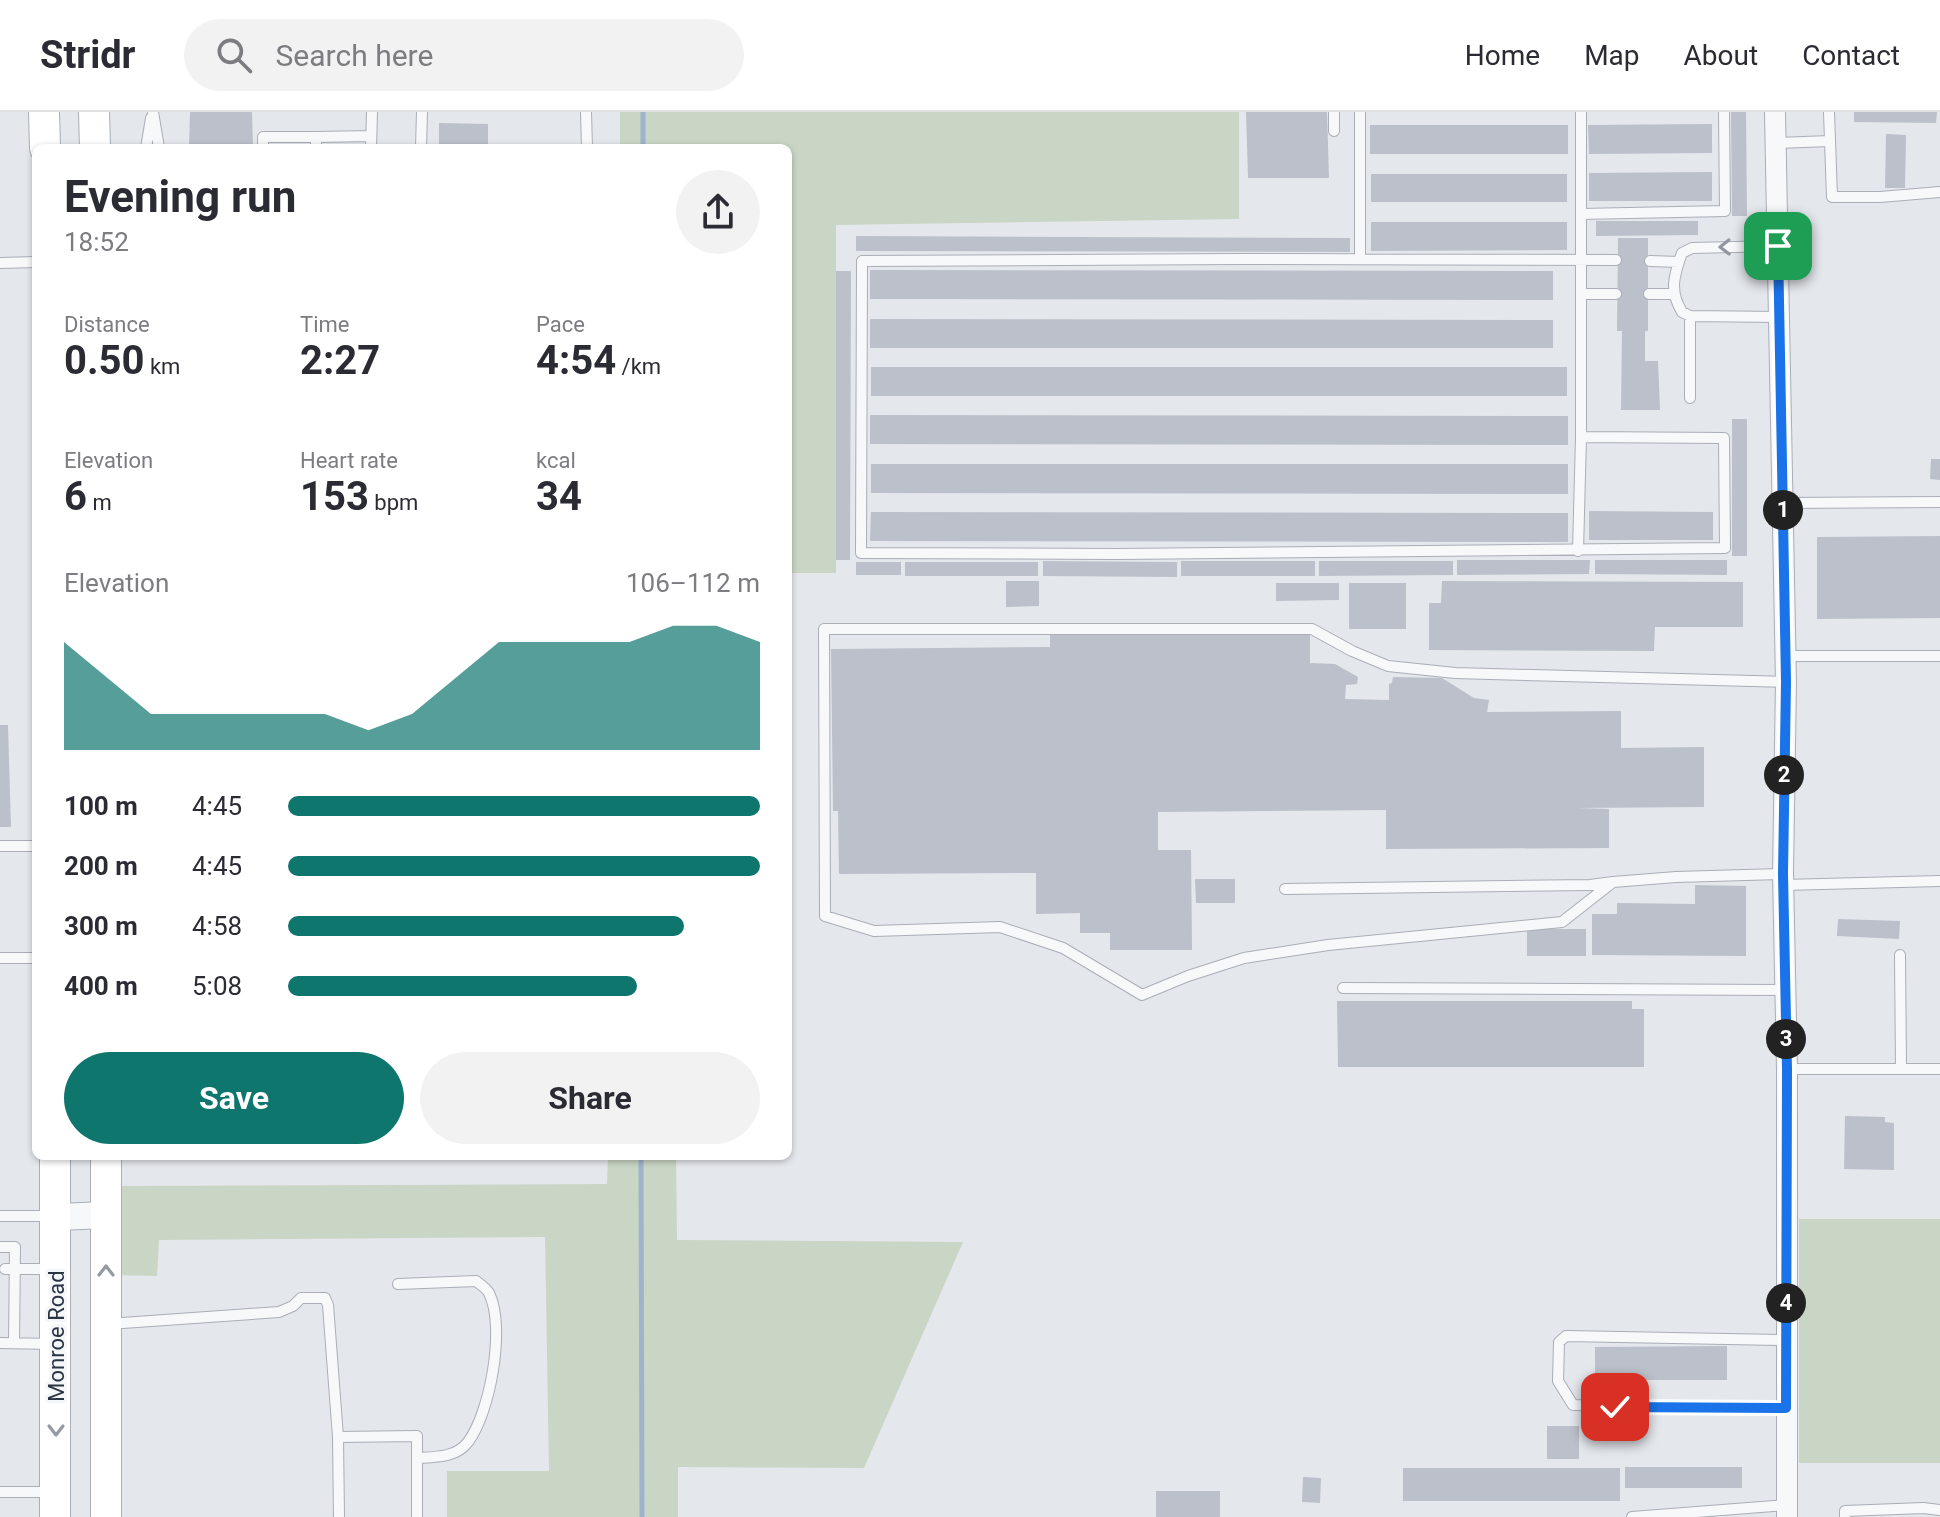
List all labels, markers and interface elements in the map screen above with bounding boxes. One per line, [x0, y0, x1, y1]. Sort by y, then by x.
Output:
search box [184, 19, 744, 91]
text: Stridr [40, 33, 136, 77]
icon: search [212, 33, 256, 77]
text: Search here [276, 38, 433, 73]
text: Home [1465, 39, 1540, 72]
text: Map [1584, 39, 1640, 72]
text: About [1684, 39, 1758, 72]
text: Contact [1802, 39, 1900, 72]
button: share [676, 170, 760, 254]
text: Evening run [64, 171, 296, 223]
pin [1744, 212, 1812, 280]
icon: arrive [1756, 224, 1800, 268]
text: 18:52 [64, 227, 129, 257]
one-way arrow [1718, 238, 1731, 256]
text: Distance [64, 312, 150, 337]
text: Time [300, 312, 349, 337]
text: Pace [536, 312, 585, 337]
text: 0.50 [64, 337, 144, 384]
text: 2:27 [300, 337, 380, 384]
text: 4:54 [536, 337, 616, 384]
text: km [144, 354, 180, 379]
text: /km [616, 354, 661, 379]
text: Elevation [64, 448, 153, 473]
text: Heart rate [300, 448, 398, 473]
text: kcal [536, 448, 576, 473]
text: 6 [64, 473, 87, 520]
text: 153 [300, 473, 369, 520]
text: 34 [536, 473, 582, 520]
text: m [87, 490, 112, 515]
text: bpm [369, 490, 418, 515]
pin: 1 [1763, 490, 1803, 530]
text: 1 [1777, 497, 1789, 522]
text: Elevation [64, 568, 169, 598]
text: 106–112 m [626, 568, 760, 598]
pin: 2 [1764, 755, 1804, 795]
text: 2 [1778, 762, 1790, 787]
text: 100 m [64, 791, 138, 821]
text: 4:45 [192, 791, 242, 821]
text: 200 m [64, 851, 138, 881]
text: 4:45 [192, 851, 242, 881]
text: 300 m [64, 911, 138, 941]
text: 4:58 [192, 911, 242, 941]
text: 400 m [64, 971, 138, 1001]
text: 5:08 [192, 971, 242, 1001]
pin: 3 [1766, 1019, 1806, 1059]
text: 3 [1780, 1026, 1792, 1051]
button: Save [64, 1052, 404, 1144]
button: Share [420, 1052, 760, 1144]
one-way arrow [97, 1264, 115, 1277]
street label: Monroe Road [44, 1270, 69, 1402]
pin: 4 [1766, 1283, 1806, 1323]
text: 4 [1780, 1290, 1792, 1315]
pin [1581, 1373, 1649, 1441]
icon: check [1593, 1385, 1637, 1429]
one-way arrow [47, 1424, 65, 1437]

